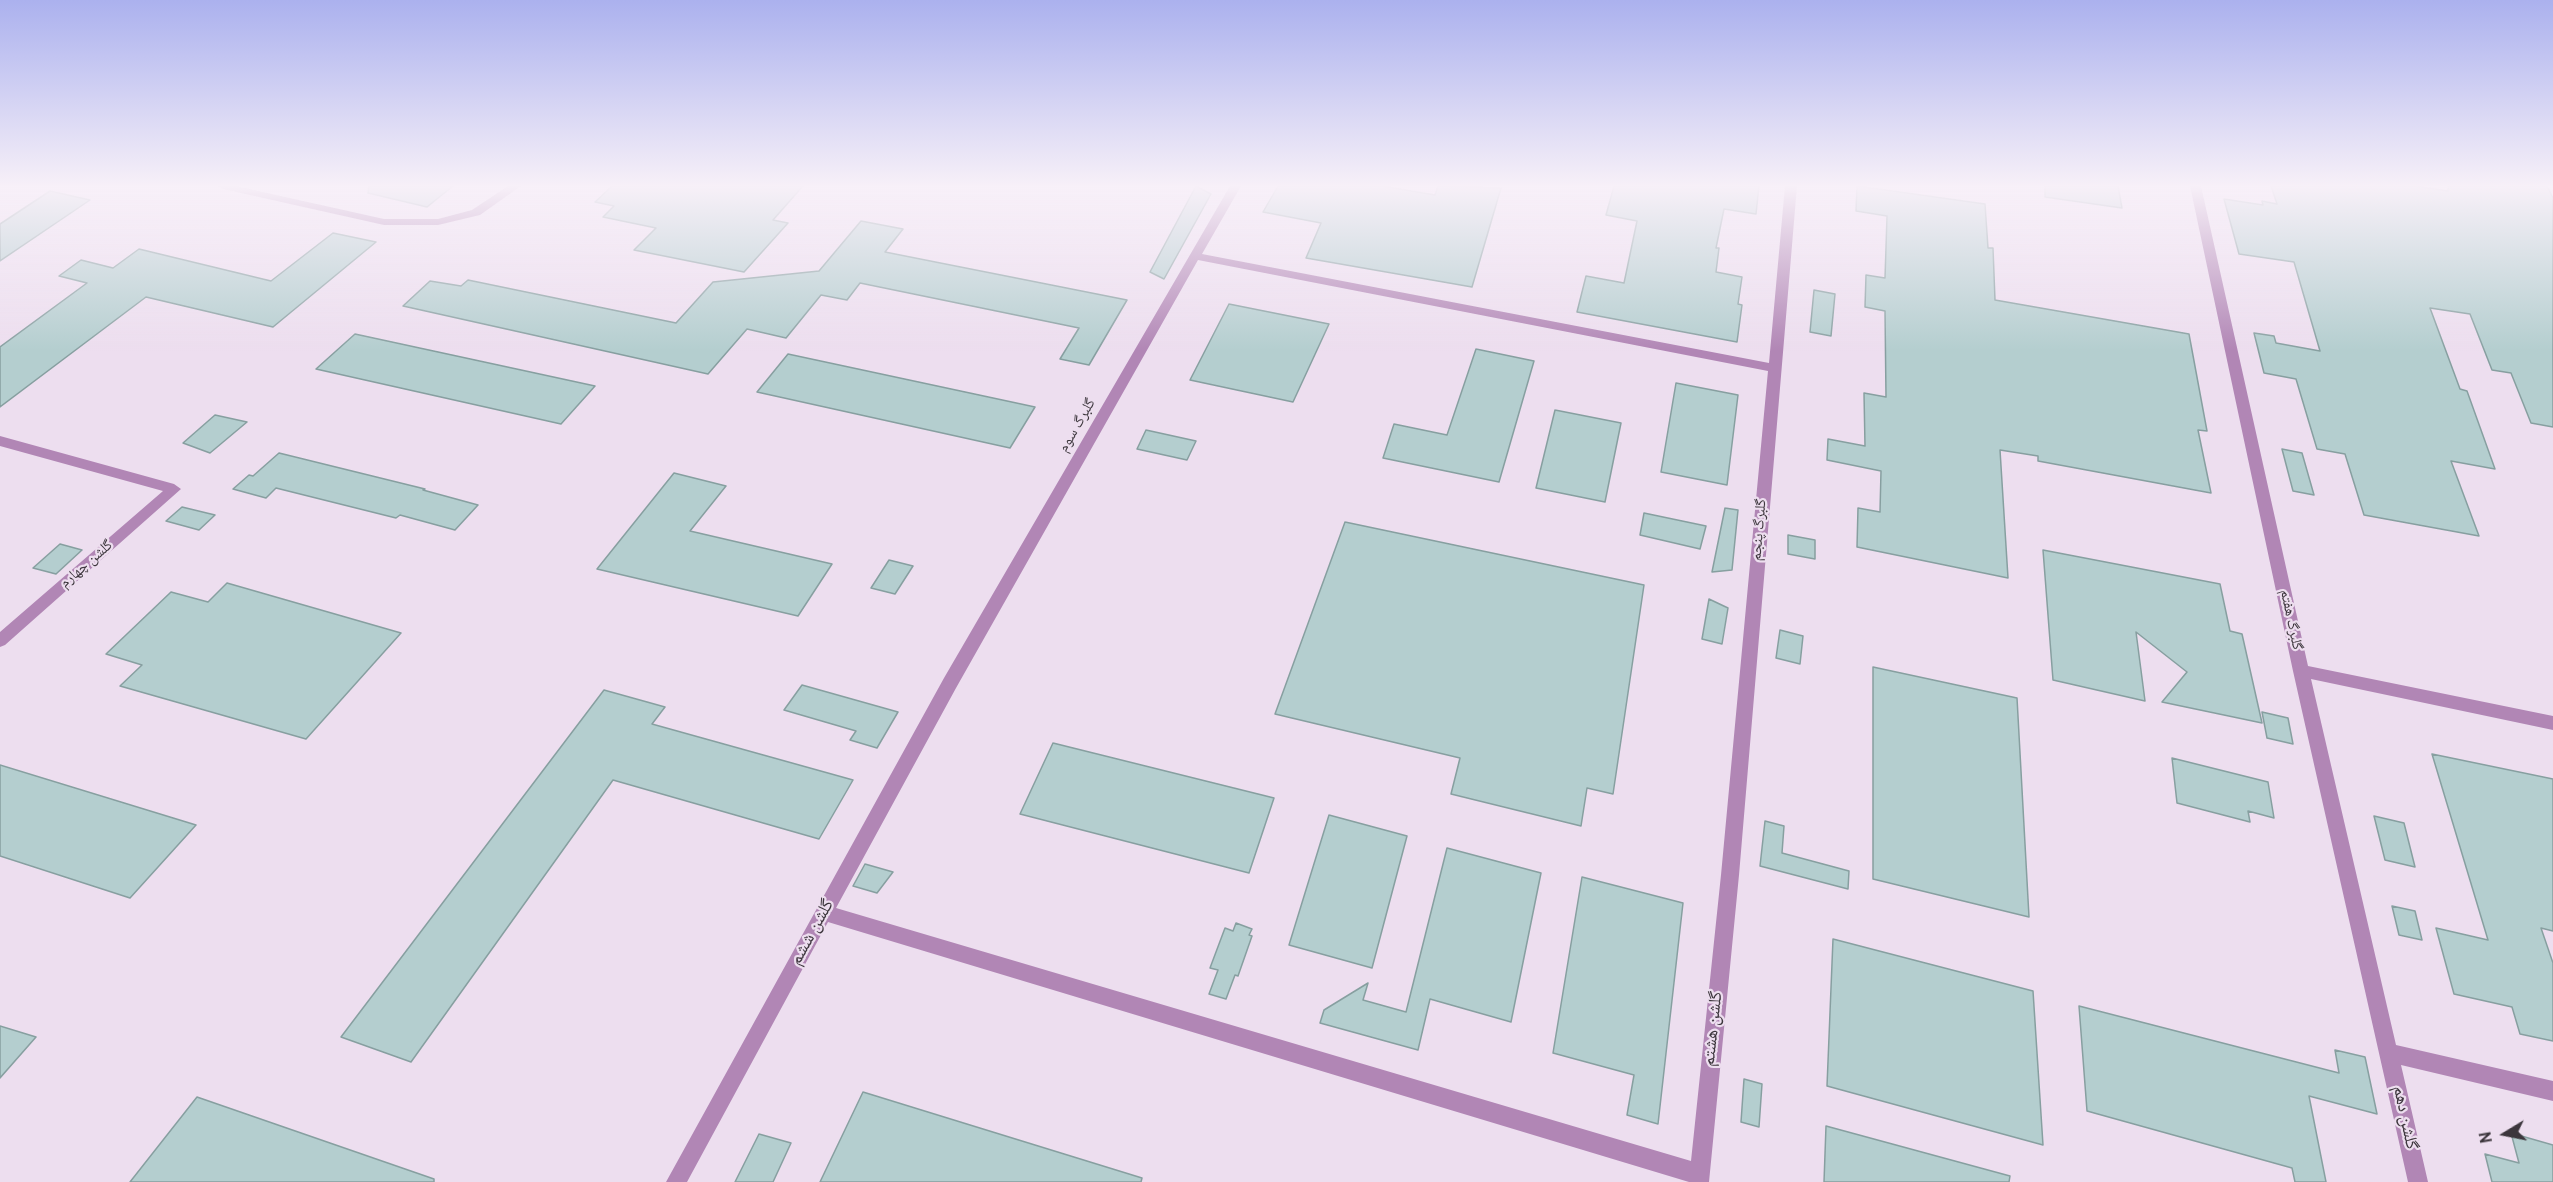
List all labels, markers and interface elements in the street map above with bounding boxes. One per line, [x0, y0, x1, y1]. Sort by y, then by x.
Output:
street label: گلبرگ سوم [1055, 396, 1101, 456]
street label: گلبرگ پنجم [1748, 498, 1772, 562]
street label: گلشن چهارم [57, 537, 117, 593]
street label: گلبرگ هفتم [2275, 588, 2305, 652]
street label: گلشن ششم [786, 896, 840, 970]
street label: گلشن هشتم [1699, 990, 1729, 1068]
street label: گلشن دهم [2387, 1084, 2421, 1152]
north arrow [2475, 1104, 2535, 1164]
text: N [2476, 1130, 2498, 1145]

